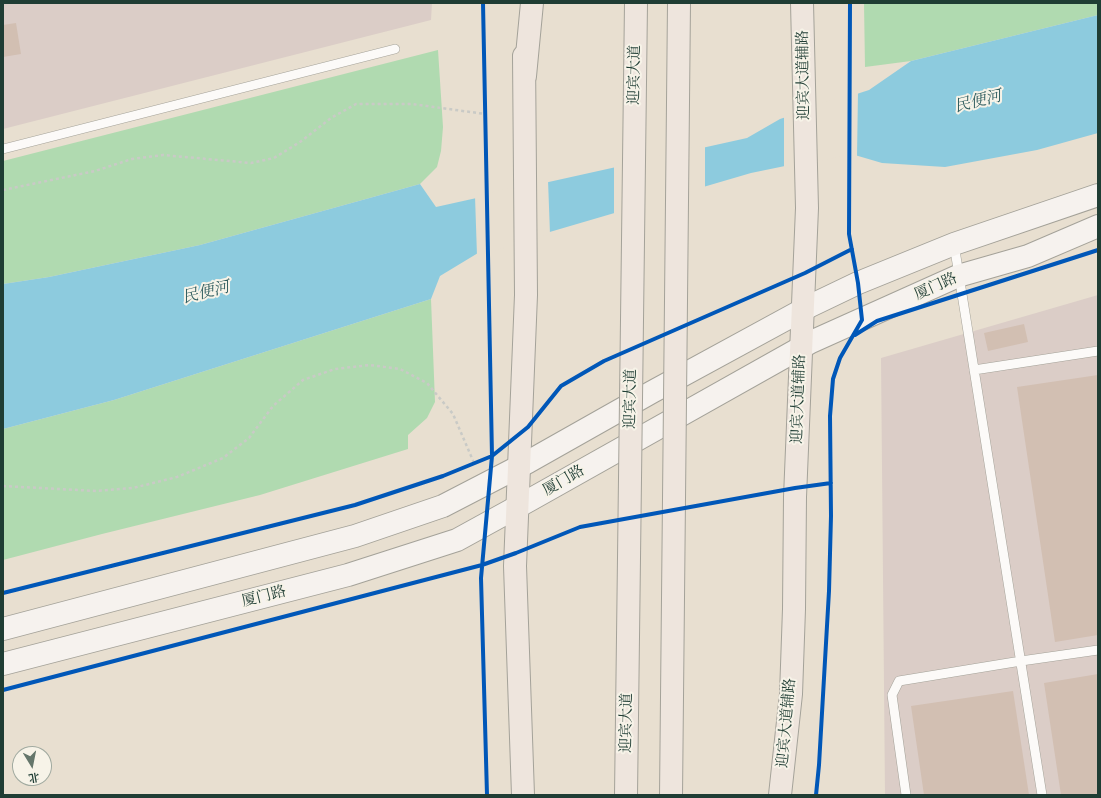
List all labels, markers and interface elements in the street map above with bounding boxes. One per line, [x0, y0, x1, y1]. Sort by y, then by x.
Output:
street label: 迎宾大道辅路 [794, 30, 814, 120]
street label: 迎宾大道 [625, 45, 645, 105]
water label: 民便河 [952, 87, 1004, 117]
street label: 厦门路 [912, 270, 960, 304]
water label: 民便河 [180, 278, 232, 308]
street label: 迎宾大道辅路 [788, 354, 810, 444]
street label: 迎宾大道 [621, 369, 641, 429]
street label: 厦门路 [540, 462, 588, 500]
street label: 厦门路 [240, 583, 288, 611]
street label: 迎宾大道辅路 [774, 677, 800, 769]
street label: 迎宾大道 [617, 693, 637, 753]
north arrow [12, 746, 52, 786]
text: 北 [27, 769, 41, 786]

